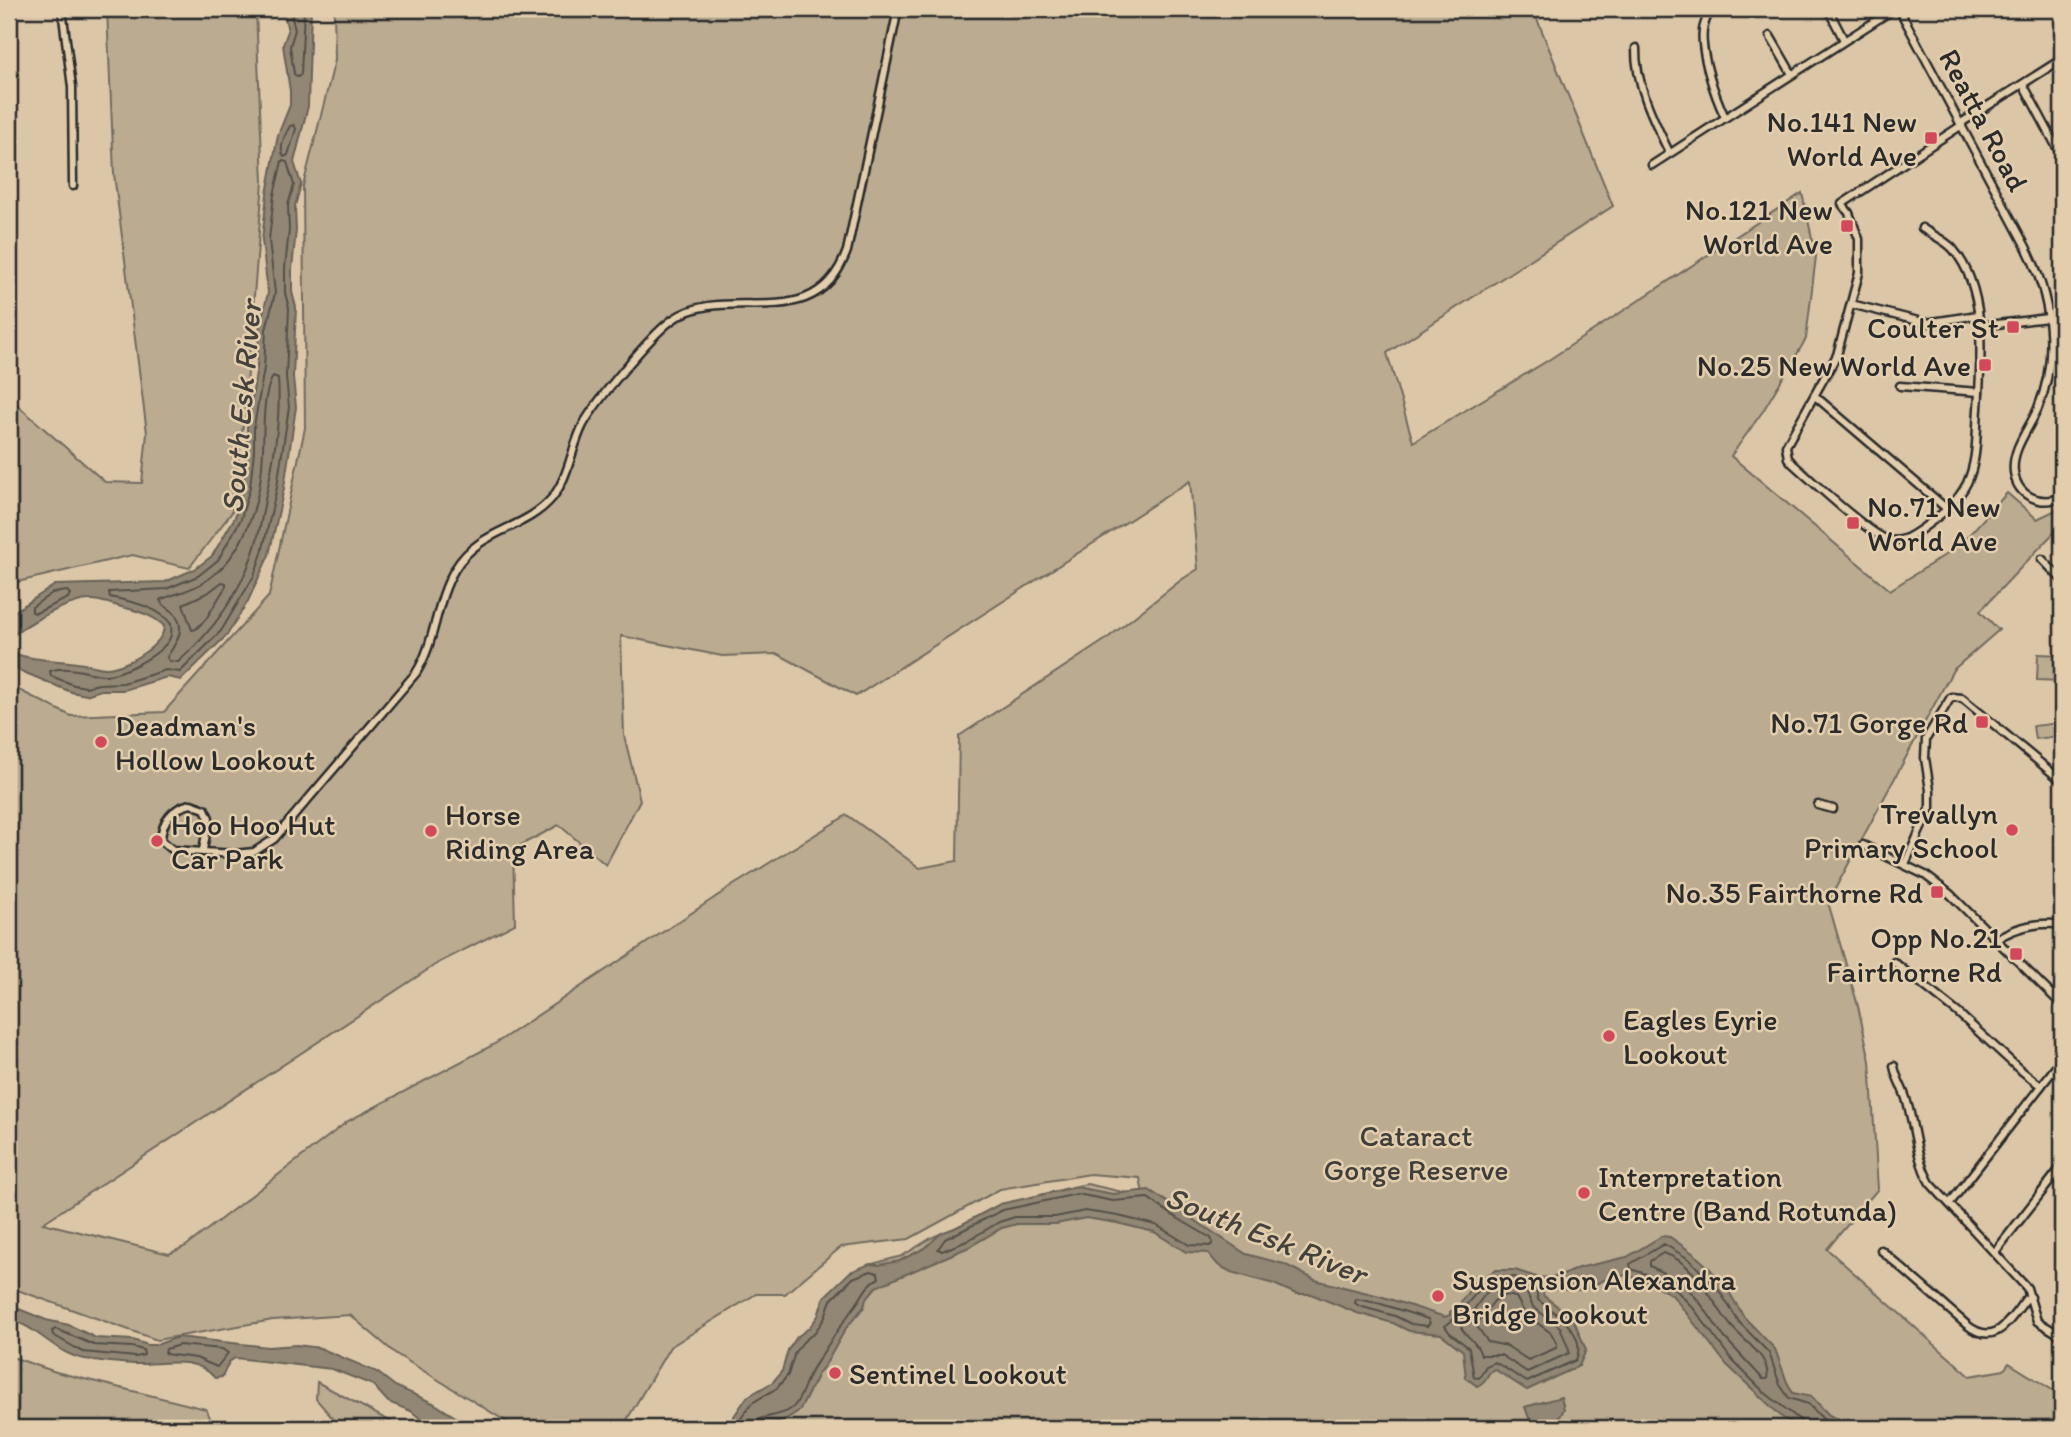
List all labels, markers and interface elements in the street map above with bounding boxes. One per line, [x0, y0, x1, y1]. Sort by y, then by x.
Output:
street label: Reatta Road [1931, 42, 2037, 198]
place label: No.141 New World Ave [1766, 103, 1917, 174]
marker: No.141 New World Ave [1923, 130, 1939, 146]
place label: No.121 New World Ave [1685, 191, 1833, 262]
marker: No.121 New World Ave [1839, 218, 1855, 234]
water label: South Esk River [213, 296, 270, 515]
place label: Coulter St [1867, 309, 1999, 346]
marker: Coulter St [2005, 319, 2021, 335]
place label: No.25 New World Ave [1697, 347, 1971, 384]
marker: No.25 New World Ave [1977, 357, 1993, 373]
place label: No.71 New World Ave [1867, 488, 2000, 559]
marker: No.71 New World Ave [1845, 515, 1861, 531]
place label: No.71 Gorge Rd [1770, 704, 1968, 741]
place label: Deadman's Hollow Lookout [115, 707, 315, 778]
marker: No.71 Gorge Rd [1974, 714, 1990, 730]
marker: Deadman's Hollow Lookout [93, 734, 109, 750]
place label: Trevallyn Primary School [1804, 795, 1999, 866]
place label: Horse Riding Area [445, 796, 595, 867]
place label: Hoo Hoo Hut Car Park [171, 806, 336, 877]
marker: Trevallyn Primary School [2004, 822, 2020, 838]
marker: Horse Riding Area [423, 823, 439, 839]
marker: Hoo Hoo Hut Car Park [149, 833, 165, 849]
place label: No.35 Fairthorne Rd [1665, 874, 1923, 911]
marker: No.35 Fairthorne Rd [1929, 884, 1945, 900]
place label: Opp No.21 Fairthorne Rd [1827, 919, 2002, 990]
marker: Opp No.21 Fairthorne Rd [2008, 946, 2024, 962]
place label: Eagles Eyrie Lookout [1623, 1001, 1777, 1072]
marker: Eagles Eyrie Lookout [1601, 1028, 1617, 1044]
park label: Cataract Gorge Reserve [1323, 1117, 1509, 1188]
place label: Interpretation Centre (Band Rotunda) [1598, 1158, 1897, 1229]
water label: South Esk River [1160, 1177, 1375, 1294]
marker: Interpretation Centre (Band Rotunda) [1576, 1185, 1592, 1201]
place label: Suspension Alexandra Bridge Lookout [1452, 1261, 1736, 1332]
marker: Suspension Alexandra Bridge Lookout [1430, 1288, 1446, 1304]
place label: Sentinel Lookout [849, 1355, 1067, 1392]
marker: Sentinel Lookout [827, 1365, 843, 1381]

